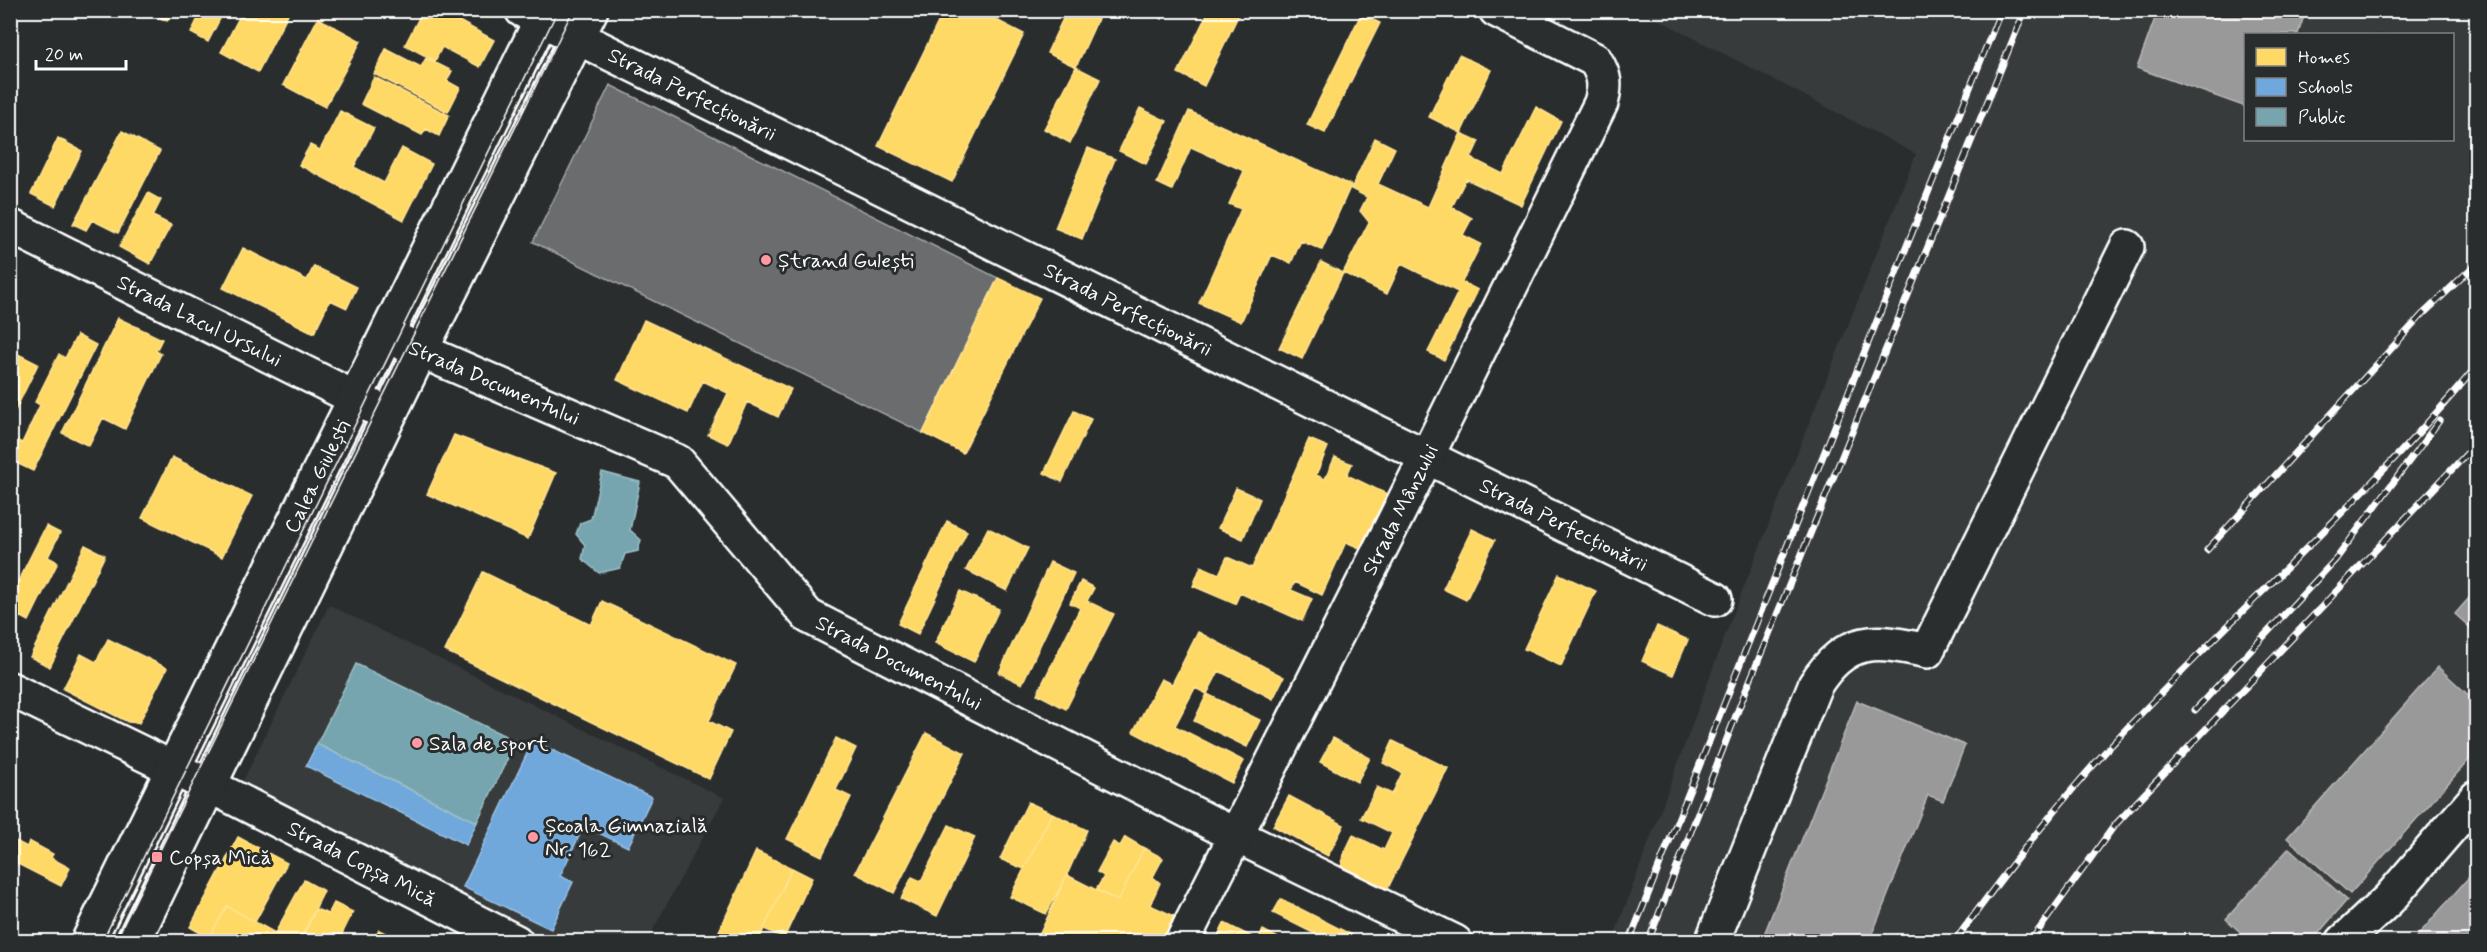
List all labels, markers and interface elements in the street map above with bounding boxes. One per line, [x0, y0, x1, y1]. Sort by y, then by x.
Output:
scale bar [36, 33, 126, 71]
legend [2244, 33, 2454, 141]
street label: Strada Perfecționării [603, 42, 781, 148]
text: 20 m [45, 43, 83, 67]
text: Homes [2298, 46, 2350, 70]
text: Schools [2298, 76, 2353, 100]
text: Public [2298, 106, 2346, 130]
place label: Ștrand Gulești [778, 247, 914, 275]
marker: Ștrand Gulești [759, 253, 773, 267]
street label: Strada Perfecționării [1039, 257, 1217, 364]
street label: Strada Lacul Ursului [112, 269, 286, 374]
street label: Strada Documentului [404, 334, 584, 433]
street label: Calea Giulești [278, 415, 357, 538]
street label: Strada Mânzului [1356, 440, 1446, 581]
street label: Strada Perfecționării [1474, 472, 1653, 579]
street label: Strada Documentului [810, 609, 987, 718]
place label: Sala de sport [429, 730, 549, 758]
marker: Sala de sport [410, 736, 424, 750]
place label: Școala Gimnazială Nr. 162 [545, 812, 708, 864]
street label: Strada Copșa Mică [282, 815, 441, 914]
marker: Școala Gimnazială Nr. 162 [526, 830, 540, 844]
place label: Copșa Mică [169, 844, 272, 872]
marker: Copșa Mică [150, 850, 164, 864]

